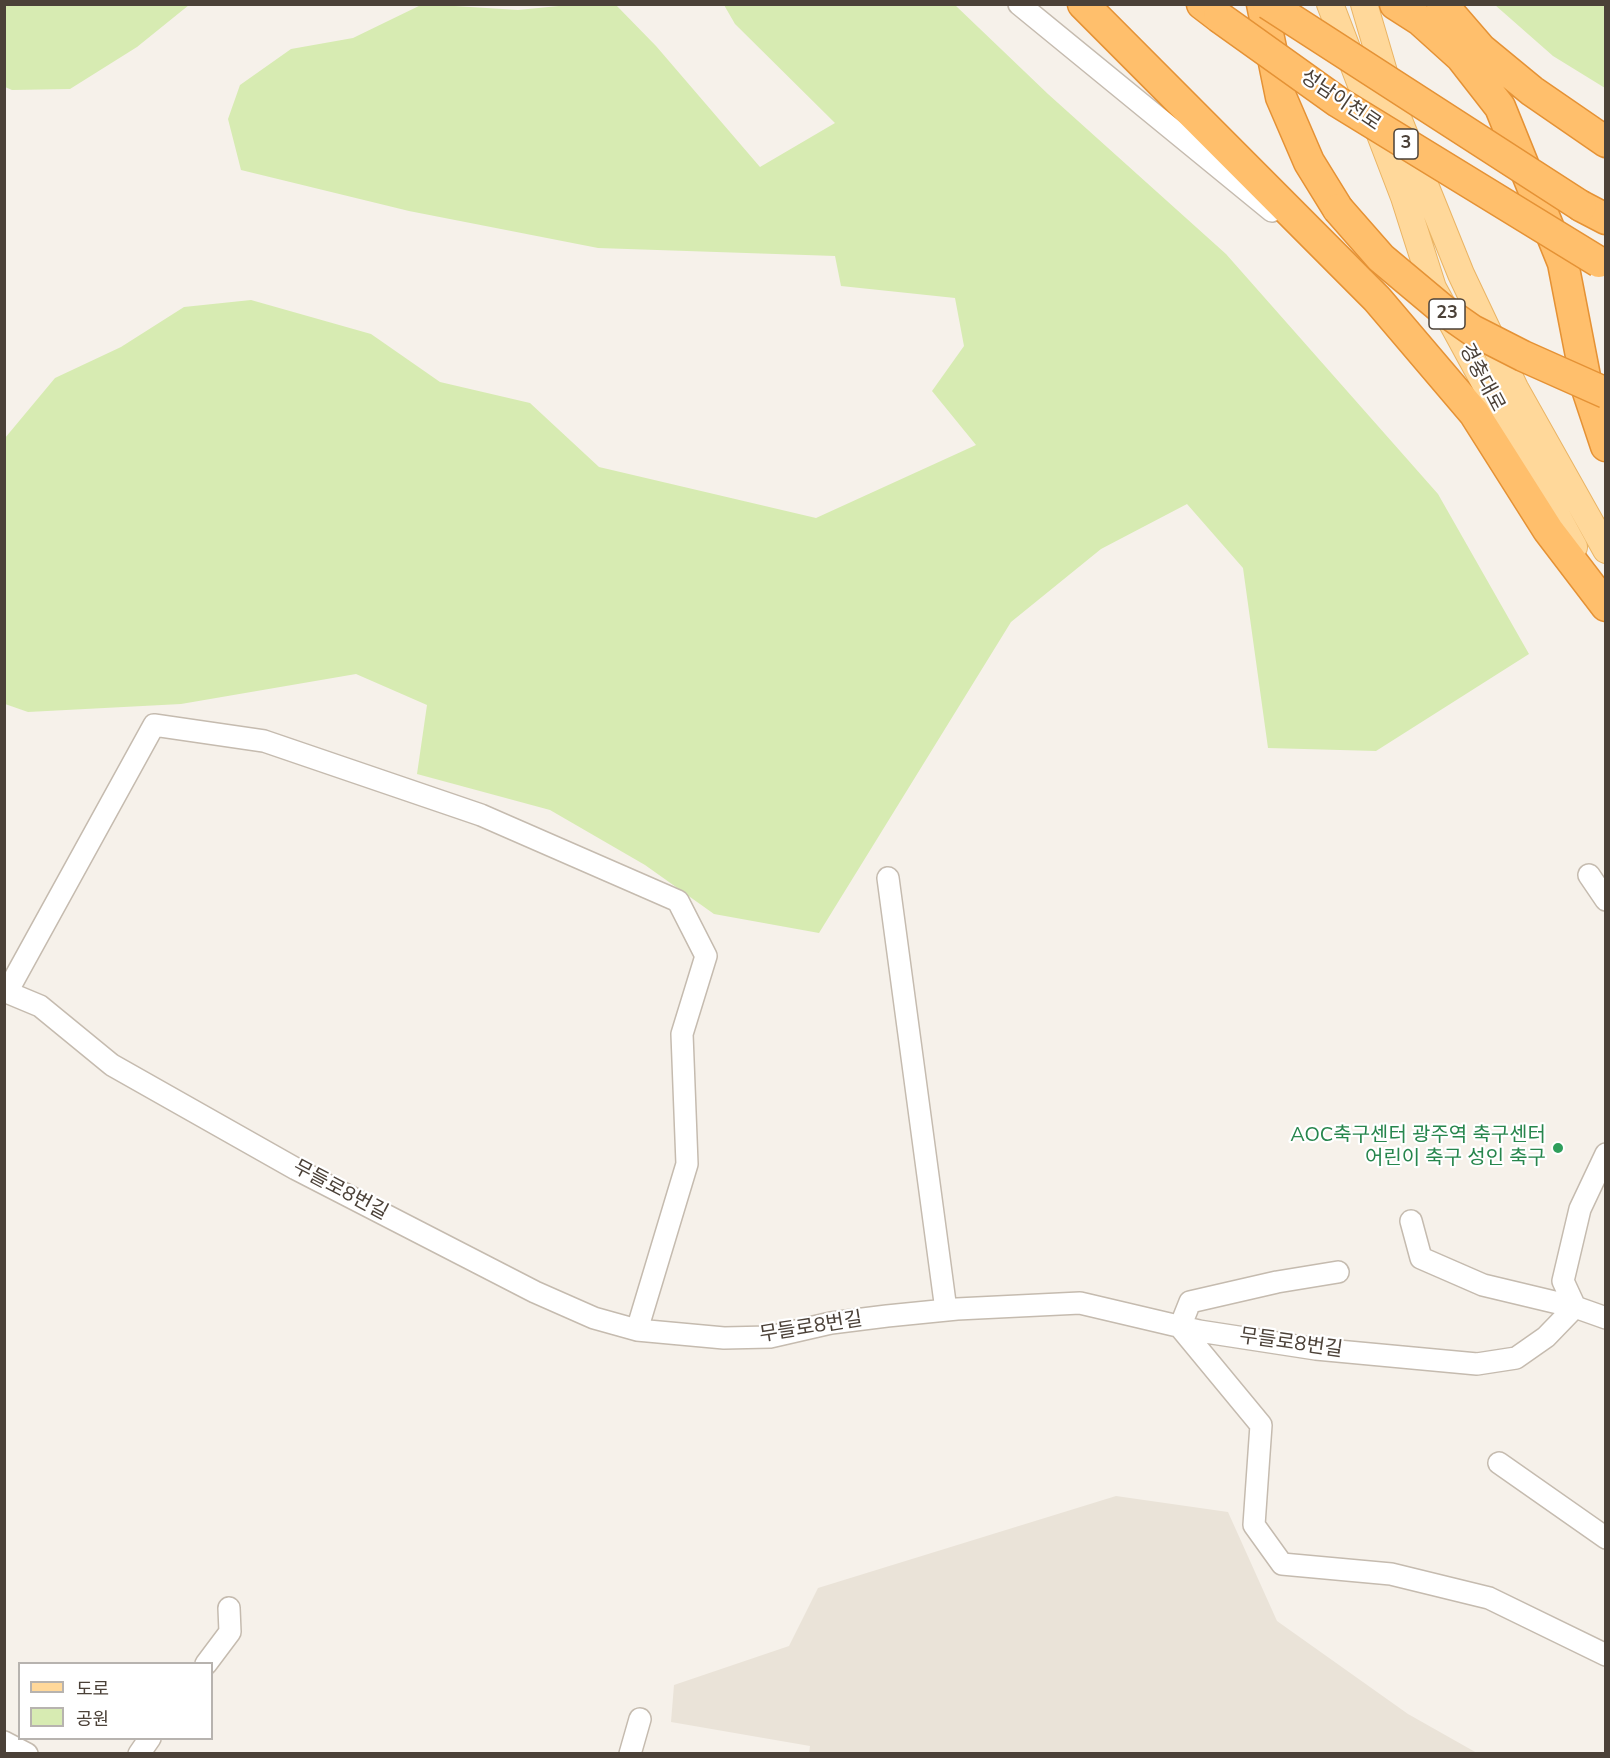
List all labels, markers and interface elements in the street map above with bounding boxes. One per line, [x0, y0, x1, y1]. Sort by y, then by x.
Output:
street label: 성남이천로 [1295, 65, 1385, 137]
road number: 3 [1394, 129, 1418, 159]
road number: 23 [1429, 299, 1465, 329]
street label: 경충대로 [1453, 340, 1509, 416]
place label: AOC축구센터 광주역 축구센터 어린이 축구 성인 축구 [1290, 1124, 1546, 1171]
marker: AOC축구센터 광주역 축구센터 어린이 축구 성인 축구 [1551, 1141, 1565, 1155]
street label: 무들로8번길 [288, 1156, 392, 1226]
street label: 무들로8번길 [758, 1308, 864, 1348]
street label: 무들로8번길 [1238, 1325, 1344, 1363]
legend [18, 1662, 213, 1740]
text: 도로 [76, 1677, 109, 1701]
text: 공원 [76, 1707, 109, 1731]

